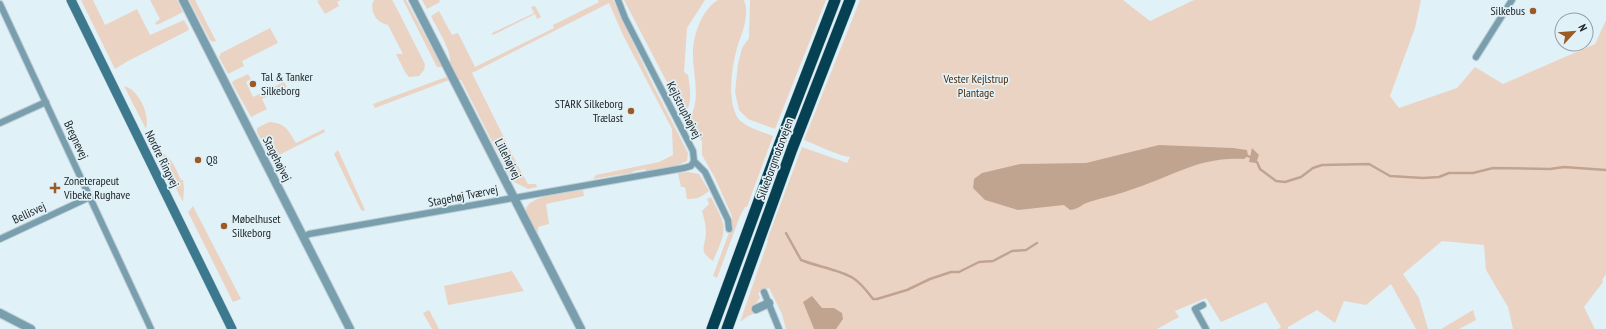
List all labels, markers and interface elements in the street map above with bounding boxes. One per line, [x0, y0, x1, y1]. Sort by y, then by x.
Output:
place label: Silkebus [1490, 3, 1525, 18]
marker: Silkebus [1528, 6, 1538, 16]
north arrow [1554, 12, 1594, 52]
text: N [1575, 22, 1591, 33]
place label: Tal & Tanker Silkeborg [261, 69, 313, 98]
park label: Vester Kejlstrup Plantage [943, 71, 1008, 100]
marker: Tal & Tanker Silkeborg [248, 79, 258, 89]
street label: Kejlstruphøjvej [664, 79, 705, 141]
place label: STARK Silkeborg Trælast [555, 96, 624, 125]
marker: STARK Silkeborg Trælast [626, 106, 636, 116]
street label: Silkeborgmotorvejen [753, 116, 796, 202]
street label: Bregnevej [61, 118, 92, 162]
street label: Nordre Ringvej [142, 128, 183, 190]
street label: Stagehøjvej [260, 134, 295, 184]
street label: Lillehøjvej [492, 136, 525, 182]
place label: Q8 [206, 152, 218, 167]
marker: Q8 [193, 155, 203, 165]
place label: Zoneterapeut Vibeke Rughave [63, 173, 130, 202]
street label: Stagehøj Tværvej [427, 181, 499, 210]
marker: Zoneterapeut Vibeke Rughave [49, 182, 61, 194]
street label: Bellisvej [10, 198, 48, 227]
place label: Møbelhuset Silkeborg [232, 211, 281, 240]
marker: Møbelhuset Silkeborg [219, 221, 229, 231]

